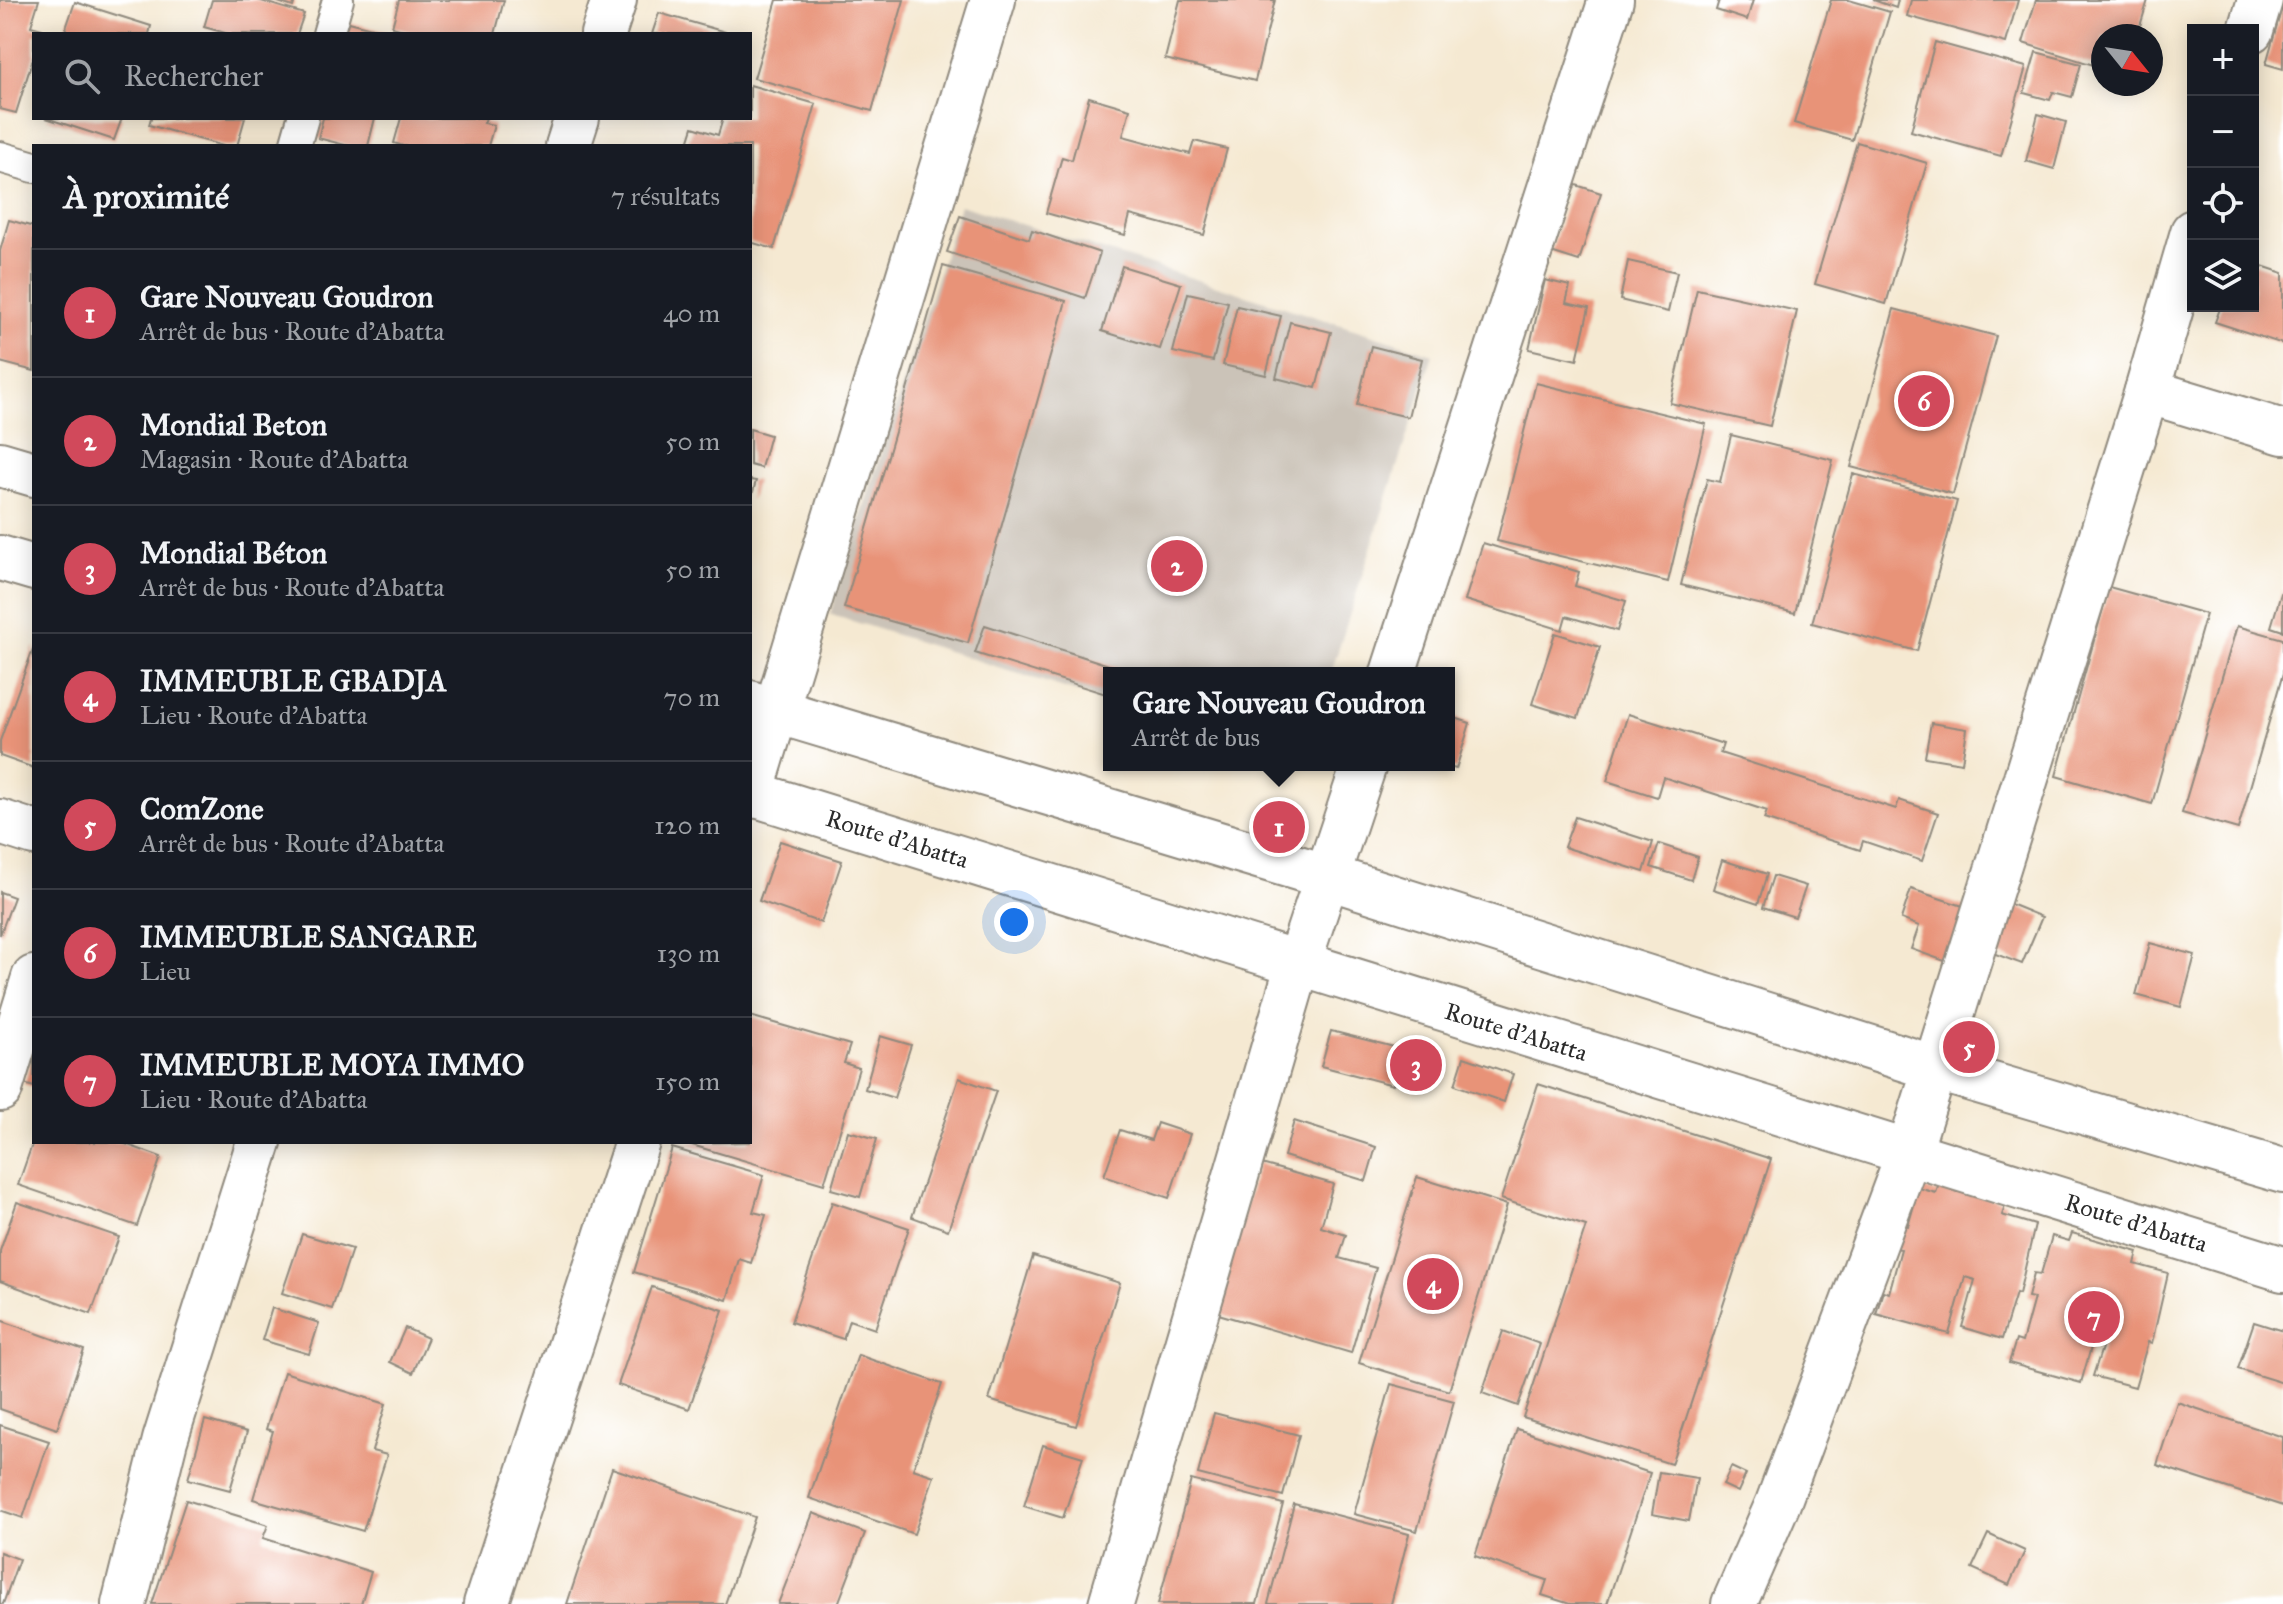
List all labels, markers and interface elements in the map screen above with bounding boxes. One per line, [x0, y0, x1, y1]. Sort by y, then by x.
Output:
north arrow [2091, 24, 2163, 96]
map controls [2187, 24, 2259, 312]
button: + [2187, 24, 2259, 96]
search box [32, 32, 752, 120]
icon: search [60, 54, 104, 98]
text: Rechercher [124, 58, 263, 94]
button: − [2187, 96, 2259, 168]
button: locate [2187, 168, 2259, 240]
text: À proximité [64, 176, 229, 217]
text: 7 résultats [611, 180, 720, 212]
button: layers [2187, 240, 2259, 312]
text: Gare Nouveau Goudron [140, 279, 433, 315]
text: 1 [85, 297, 95, 329]
text: 40 m [663, 297, 720, 329]
text: Arrêt de bus · Route d'Abatta [140, 315, 444, 347]
pin: 6 [1898, 371, 1950, 431]
text: Mondial Beton [140, 407, 327, 443]
text: 2 [84, 425, 96, 457]
text: 50 m [665, 425, 720, 457]
text: Magasin · Route d'Abatta [140, 443, 408, 475]
text: Mondial Béton [140, 535, 327, 571]
pin: 2 [1151, 536, 1203, 596]
text: 3 [85, 553, 95, 585]
text: 50 m [665, 553, 720, 585]
text: Arrêt de bus · Route d'Abatta [140, 571, 444, 603]
text: IMMEUBLE GBADJA [140, 663, 447, 699]
popup [1103, 667, 1455, 771]
text: 4 [83, 681, 97, 713]
text: 70 m [664, 681, 720, 713]
text: Gare Nouveau Goudron [1132, 685, 1426, 721]
text: Lieu · Route d'Abatta [140, 699, 368, 731]
text: Arrêt de bus [1132, 721, 1260, 753]
text: ComZone [140, 791, 264, 827]
pin: 1 [1253, 797, 1305, 857]
street label: Route d'Abatta [822, 803, 973, 875]
text: 5 [84, 809, 96, 841]
text: 120 m [654, 809, 720, 841]
text: Arrêt de bus · Route d'Abatta [140, 827, 444, 859]
your location [994, 902, 1034, 942]
text: IMMEUBLE SANGARE [140, 919, 477, 955]
text: 6 [83, 937, 97, 969]
text: 130 m [657, 937, 720, 969]
text: Lieu [140, 955, 191, 987]
street label: Route d'Abatta [1441, 996, 1592, 1068]
pin: 5 [1943, 1017, 1995, 1077]
pin: 3 [1390, 1035, 1442, 1095]
text: IMMEUBLE MOYA IMMO [140, 1047, 524, 1083]
text: 7 [83, 1065, 97, 1097]
text: 150 m [655, 1065, 720, 1097]
text: Lieu · Route d'Abatta [140, 1083, 368, 1115]
street label: Route d'Abatta [2061, 1187, 2212, 1259]
pin: 4 [1407, 1254, 1459, 1314]
pin: 7 [2068, 1287, 2120, 1347]

